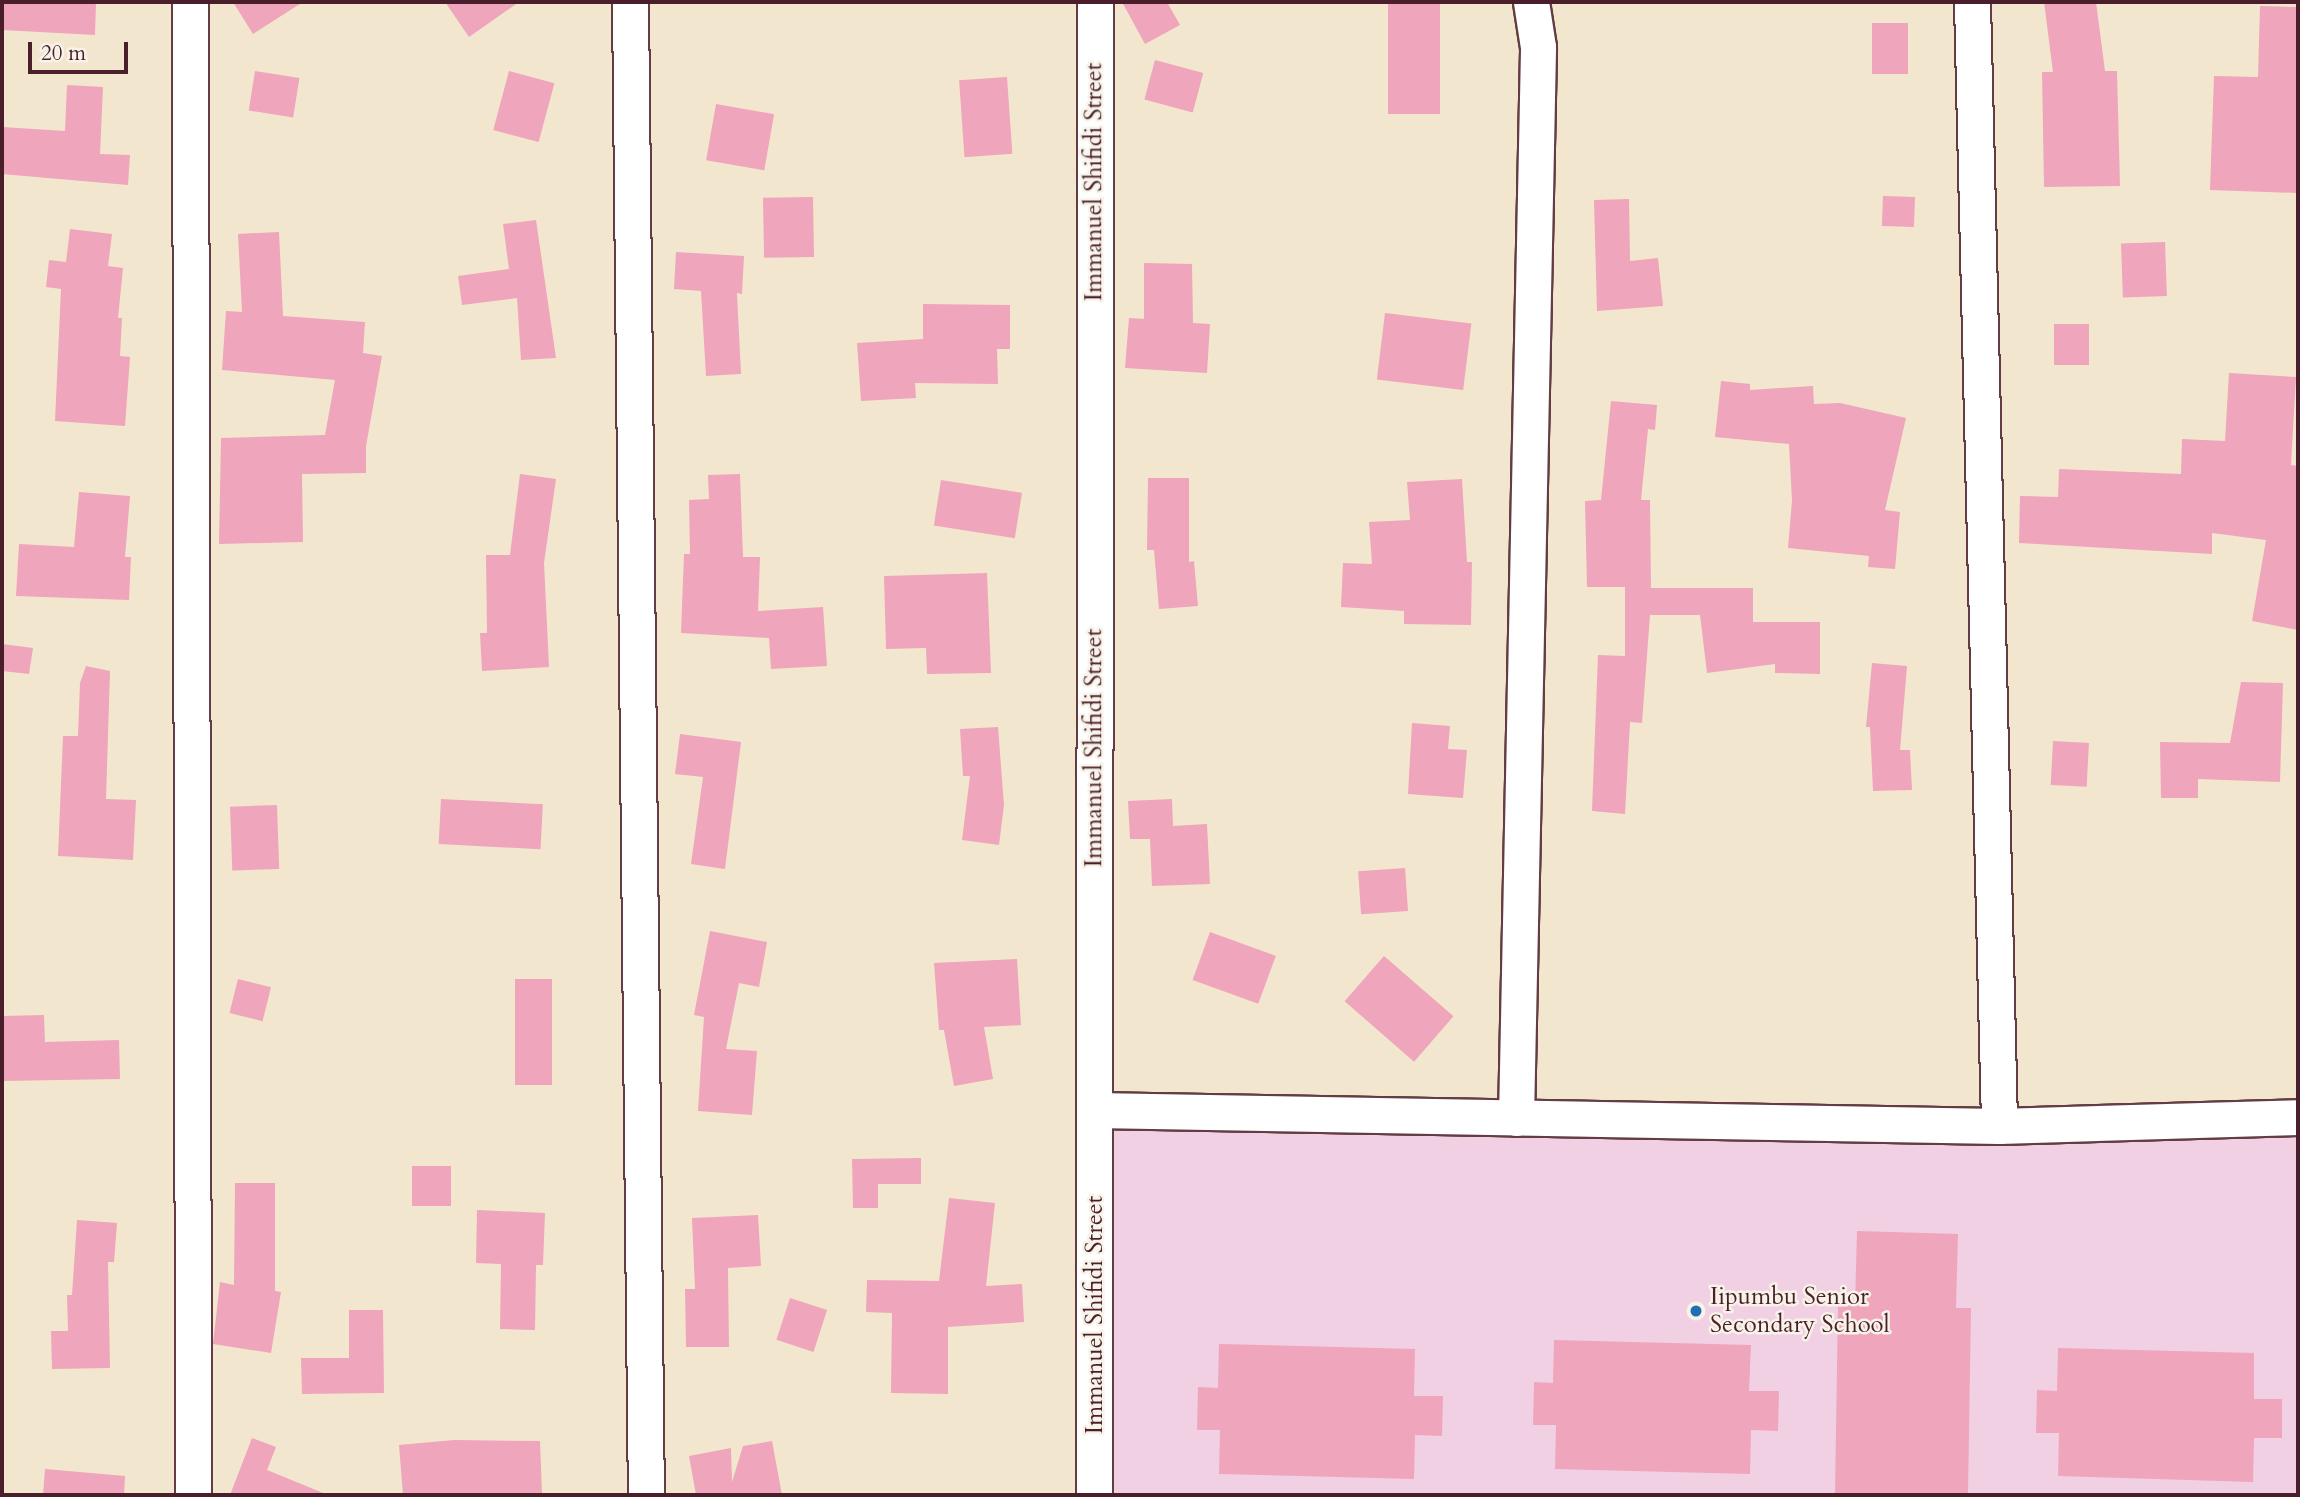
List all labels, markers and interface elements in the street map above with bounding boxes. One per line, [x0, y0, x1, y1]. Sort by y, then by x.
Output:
scale bar [32, 28, 131, 72]
text: 20 m [41, 39, 86, 68]
street label: Immanuel Shifidi Street [1080, 63, 1108, 301]
street label: Immanuel Shifidi Street [1080, 629, 1108, 867]
street label: Immanuel Shifidi Street [1081, 1196, 1109, 1434]
place label: Iipumbu Senior Secondary School [1710, 1283, 1890, 1339]
marker: Iipumbu Senior Secondary School [1688, 1303, 1704, 1319]

